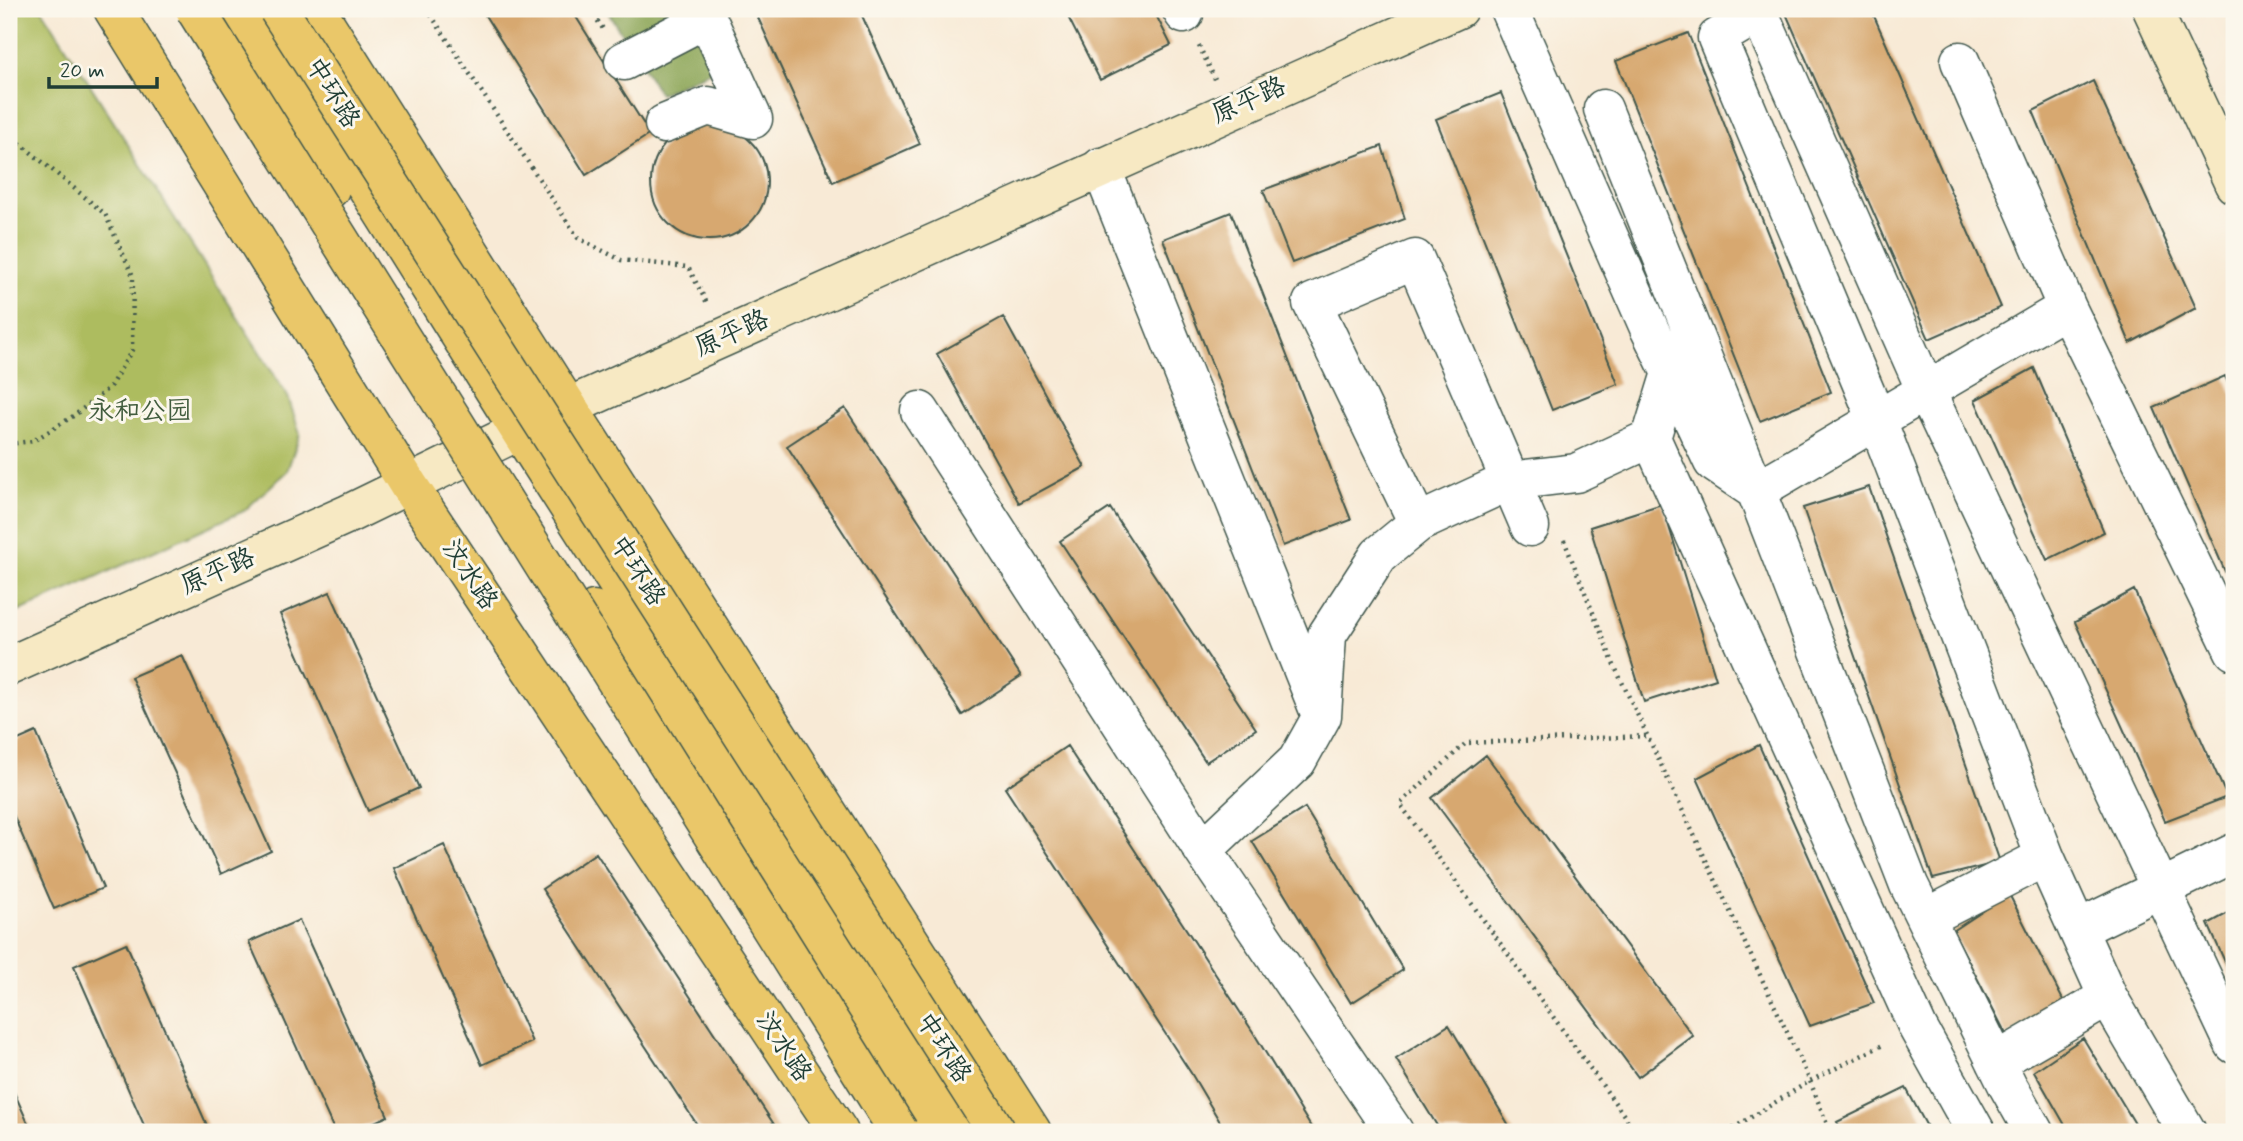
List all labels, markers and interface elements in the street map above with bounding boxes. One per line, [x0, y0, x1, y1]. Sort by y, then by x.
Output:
scale bar [49, 46, 158, 90]
street label: 中环路 [297, 51, 367, 135]
text: 20 m [60, 57, 105, 85]
street label: 原平路 [1206, 70, 1292, 132]
street label: 原平路 [689, 303, 775, 365]
park label: 永和公园 [88, 395, 192, 429]
street label: 中环路 [601, 529, 673, 613]
street label: 汶水路 [433, 533, 505, 617]
street label: 原平路 [175, 541, 261, 603]
street label: 汶水路 [747, 1005, 819, 1089]
street label: 中环路 [907, 1006, 979, 1090]

